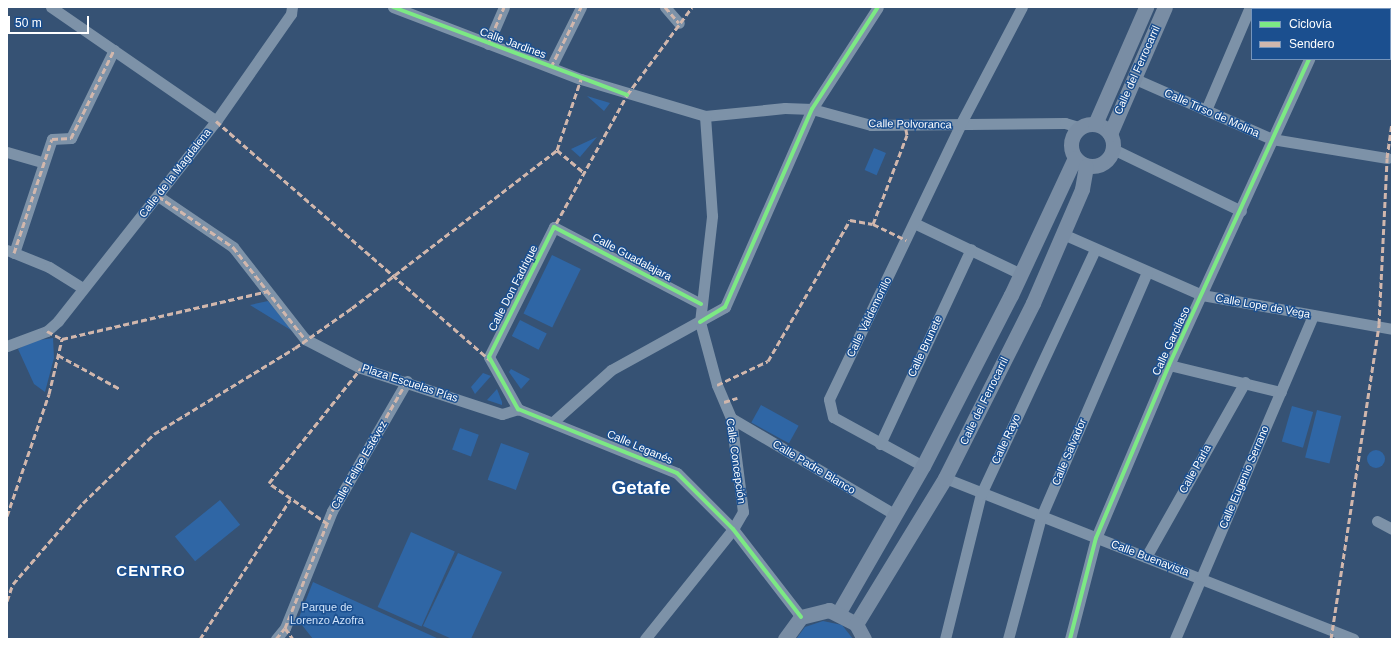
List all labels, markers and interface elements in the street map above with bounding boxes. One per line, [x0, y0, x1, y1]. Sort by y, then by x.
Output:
scale bar [10, 8, 91, 34]
legend [1251, 8, 1391, 60]
text: 50 m [15, 16, 42, 30]
text: Ciclovía [1289, 17, 1332, 31]
street label: Calle del Ferrocarril [1111, 23, 1163, 117]
street label: Calle Jardines [478, 25, 548, 61]
text: Sendero [1289, 37, 1334, 51]
street label: Calle Tirso de Molina [1162, 86, 1262, 140]
street label: Calle Polvoranca [868, 117, 952, 131]
street label: Calle de la Magdalena [136, 126, 214, 220]
street label: Calle Guadalajara [590, 231, 674, 283]
street label: Calle Don Fadrique [486, 243, 540, 333]
street label: Calle Valdemorillo [844, 275, 894, 359]
street label: Calle Lope de Vega [1215, 291, 1311, 321]
street label: Calle Garcilaso [1149, 304, 1193, 378]
street label: Calle Brunete [905, 313, 945, 379]
street label: Calle del Ferrocarril [957, 355, 1011, 447]
street label: Plaza Escuelas Pías [360, 361, 460, 405]
street label: Calle Rayo [989, 412, 1023, 466]
street label: Calle Salvador [1049, 416, 1089, 488]
street label: Calle Concepción [723, 417, 749, 505]
street label: Calle Felipe Estévez [328, 418, 390, 512]
street label: Calle Eugenio Serrano [1216, 423, 1272, 531]
street label: Calle Leganés [605, 427, 675, 467]
street label: Calle Padre Blanco [770, 437, 858, 497]
street label: Calle Parla [1176, 442, 1214, 496]
district label: Getafe [611, 477, 671, 499]
street label: Calle Buenavista [1109, 537, 1191, 579]
district label: CENTRO [116, 562, 186, 580]
park label: Parque de Lorenzo Azofra [290, 601, 364, 627]

